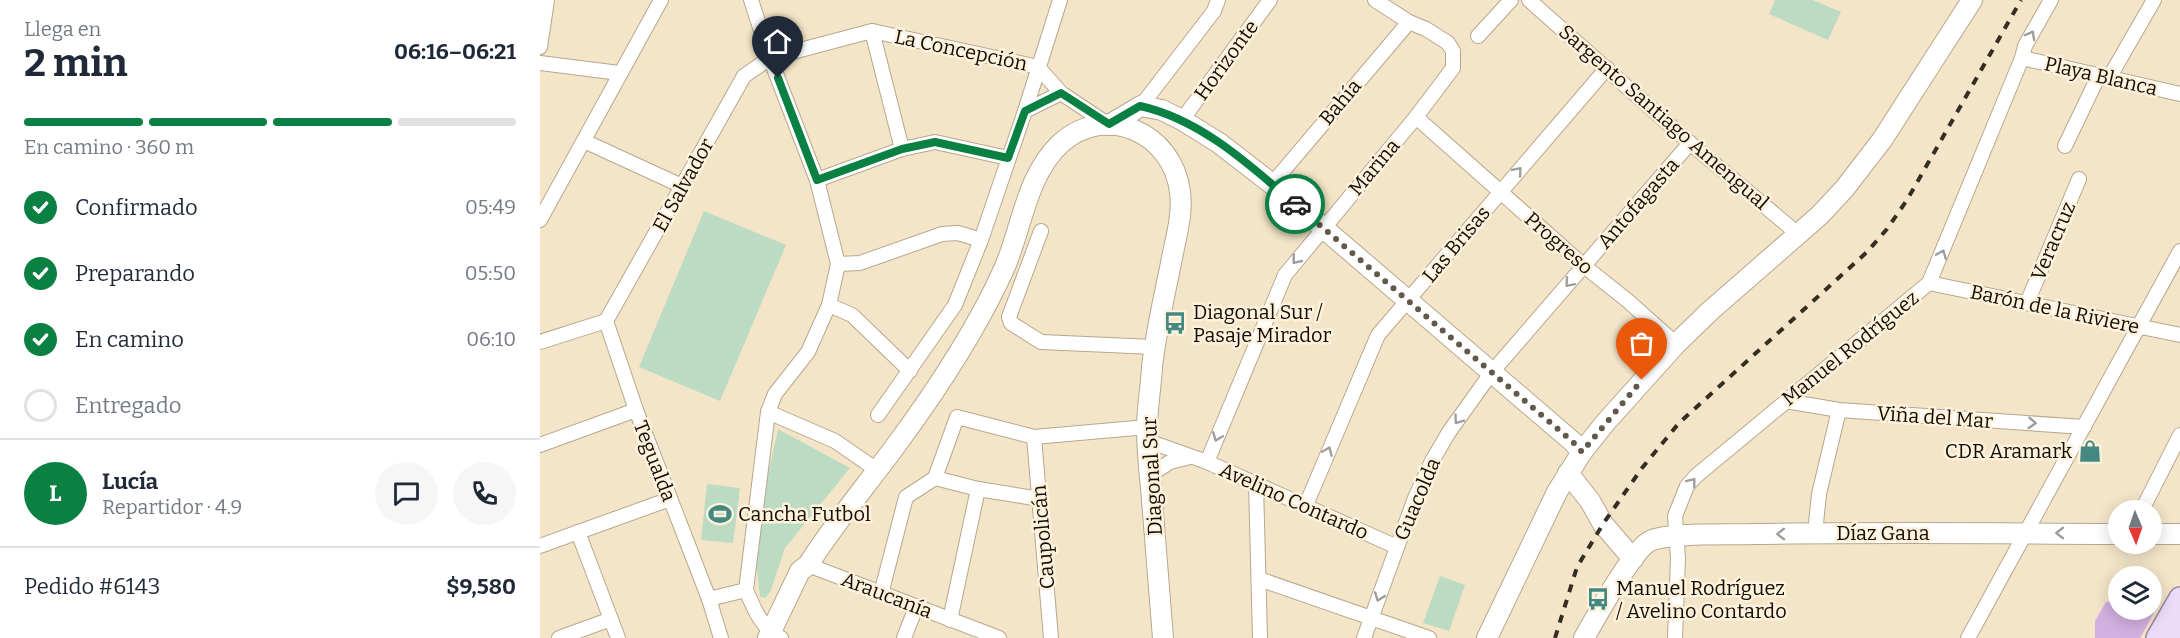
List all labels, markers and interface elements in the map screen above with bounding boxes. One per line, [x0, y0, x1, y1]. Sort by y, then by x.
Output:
street label: Horizonte [1189, 15, 1263, 105]
pin [752, 16, 803, 78]
text: Llega en [24, 17, 101, 41]
street label: Sargento Santiago Amengual [1554, 19, 1774, 215]
street label: La Concepción [892, 24, 1030, 76]
icon: home [761, 25, 794, 58]
one-way arrow [2024, 30, 2036, 41]
text: 06:16–06:21 [394, 38, 516, 65]
text: 2 min [24, 40, 128, 86]
street label: Playa Blanca [2042, 51, 2160, 101]
street label: Bahía [1314, 74, 1366, 130]
street label: El Salvador [647, 134, 719, 236]
street label: Marina [1343, 134, 1405, 200]
text: En camino · 360 m [24, 135, 194, 159]
street label: Antofagasta [1592, 153, 1684, 253]
one-way arrow [1511, 167, 1522, 178]
courier [1265, 174, 1325, 234]
icon: car [1279, 188, 1312, 221]
icon: check [24, 191, 57, 224]
text: Confirmado [75, 194, 198, 221]
text: 05:49 [465, 195, 516, 219]
street label: Veracruz [2026, 198, 2080, 284]
street label: Las Brisas [1417, 201, 1495, 287]
street label: Progreso [1520, 207, 1598, 279]
one-way arrow [1935, 249, 1947, 260]
one-way arrow [1293, 253, 1304, 264]
icon: check [24, 257, 57, 290]
text: Preparando [75, 260, 195, 287]
text: 05:50 [465, 261, 516, 285]
one-way arrow [1565, 276, 1576, 287]
street label: Barón de la Riviere [1968, 279, 2142, 339]
street label: Manuel Rodríguez [1777, 286, 1923, 410]
place label: Diagonal Sur / Pasaje Mirador [1193, 300, 1332, 348]
bus stop icon: Diagonal Sur / Pasaje Mirador [1162, 310, 1188, 336]
pin [1616, 318, 1667, 380]
icon: check [24, 323, 57, 356]
text: En camino [75, 326, 184, 353]
text: 06:10 [466, 327, 516, 351]
icon: bag [1625, 327, 1658, 360]
text: Entregado [75, 392, 181, 419]
street label: Viña del Mar [1876, 401, 1994, 433]
one-way arrow [1454, 413, 1465, 424]
street label: Diagonal Sur [1137, 416, 1167, 536]
street label: Tegualda [629, 417, 681, 505]
one-way arrow [2028, 417, 2037, 430]
one-way arrow [1212, 431, 1224, 442]
shop icon: CDR Aramark [2077, 438, 2103, 464]
place label: CDR Aramark [1945, 439, 2073, 463]
one-way arrow [1321, 447, 1333, 458]
street label: Guacolda [1389, 454, 1445, 544]
street label: Avelino Contardo [1216, 457, 1372, 545]
button: chat [375, 462, 438, 525]
button: phone [453, 462, 516, 525]
text: Lucía [102, 468, 158, 495]
one-way arrow [1684, 478, 1695, 489]
text: L [49, 480, 62, 507]
street label: Caupolicán [1026, 484, 1060, 590]
text: Repartidor · 4.9 [102, 495, 242, 519]
north arrow [2108, 500, 2162, 554]
map controls [2108, 500, 2162, 620]
sports icon: Cancha Futbol [707, 501, 733, 527]
place label: Cancha Futbol [738, 502, 871, 526]
street label: Díaz Gana [1836, 521, 1930, 545]
one-way arrow [2055, 527, 2064, 539]
one-way arrow [1776, 528, 1785, 540]
button: layers [2108, 566, 2162, 620]
street label: Araucanía [838, 567, 936, 623]
text: Pedido #6143 [24, 573, 160, 600]
text: $9,580 [446, 573, 516, 600]
place label: Manuel Rodríguez / Avelino Contardo [1616, 576, 1787, 623]
bus stop icon: Manuel Rodríguez / Avelino Contardo [1585, 586, 1611, 612]
one-way arrow [1374, 591, 1387, 602]

